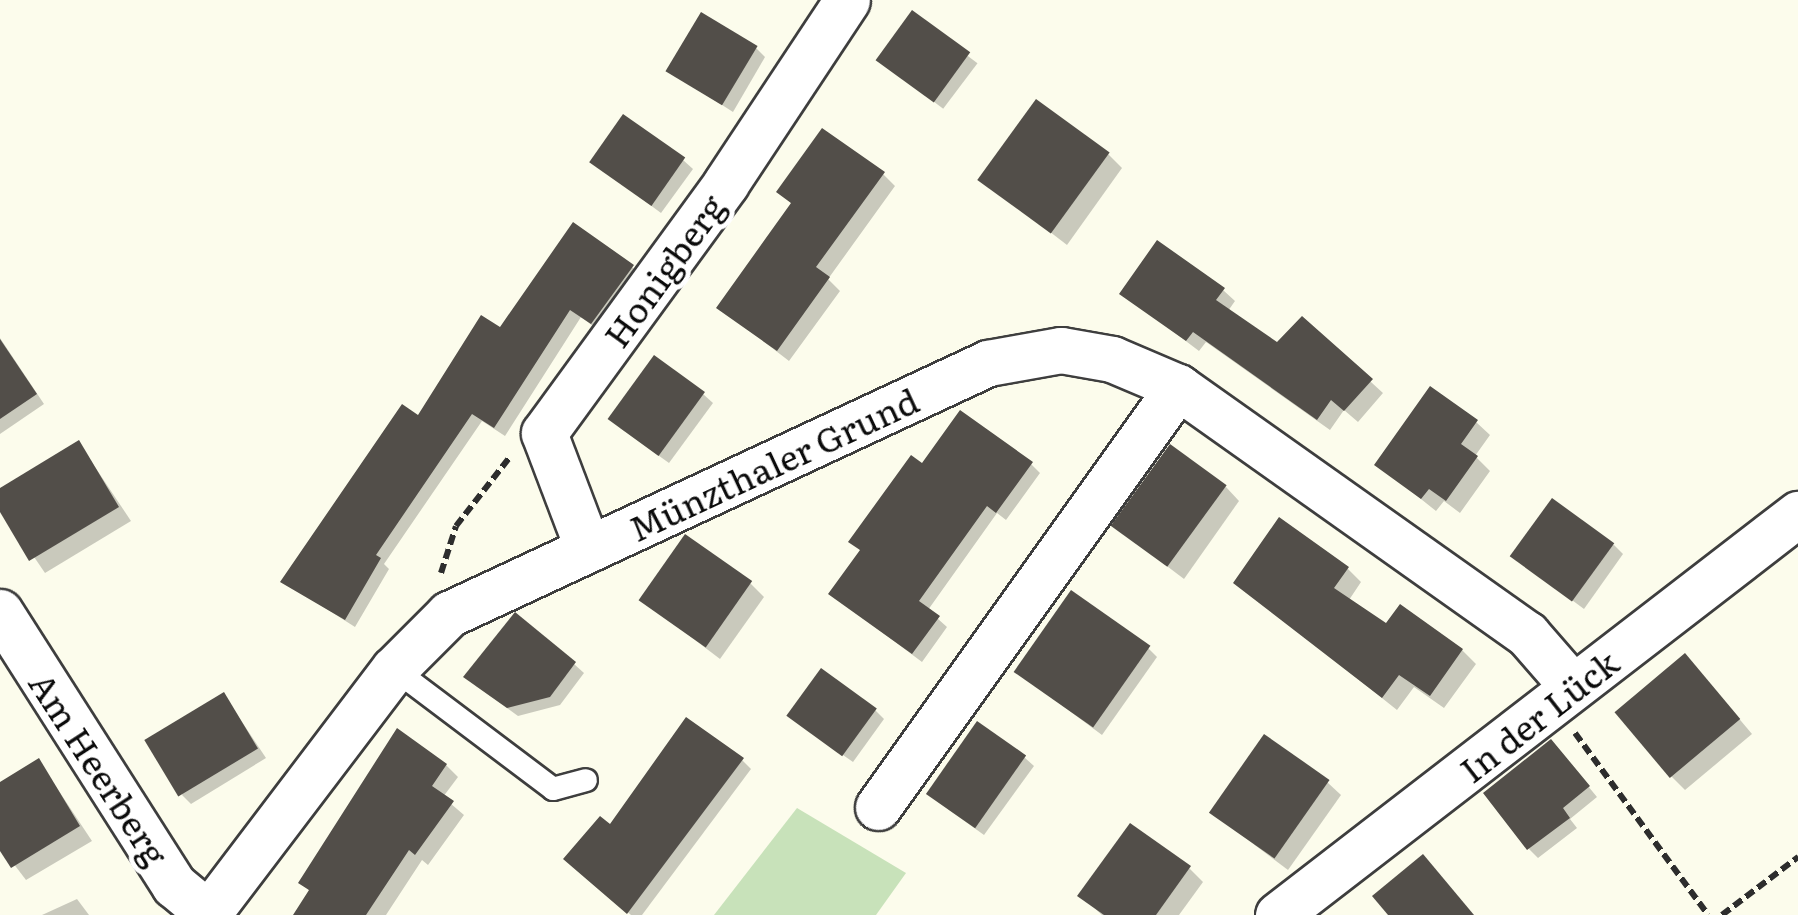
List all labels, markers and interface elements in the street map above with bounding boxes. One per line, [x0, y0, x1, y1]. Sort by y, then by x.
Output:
street label: Honigberg [594, 186, 732, 354]
street label: Münzthaler Grund [622, 378, 924, 548]
street label: In der Lück [1451, 640, 1625, 790]
street label: Am Heerberg [22, 663, 178, 873]

